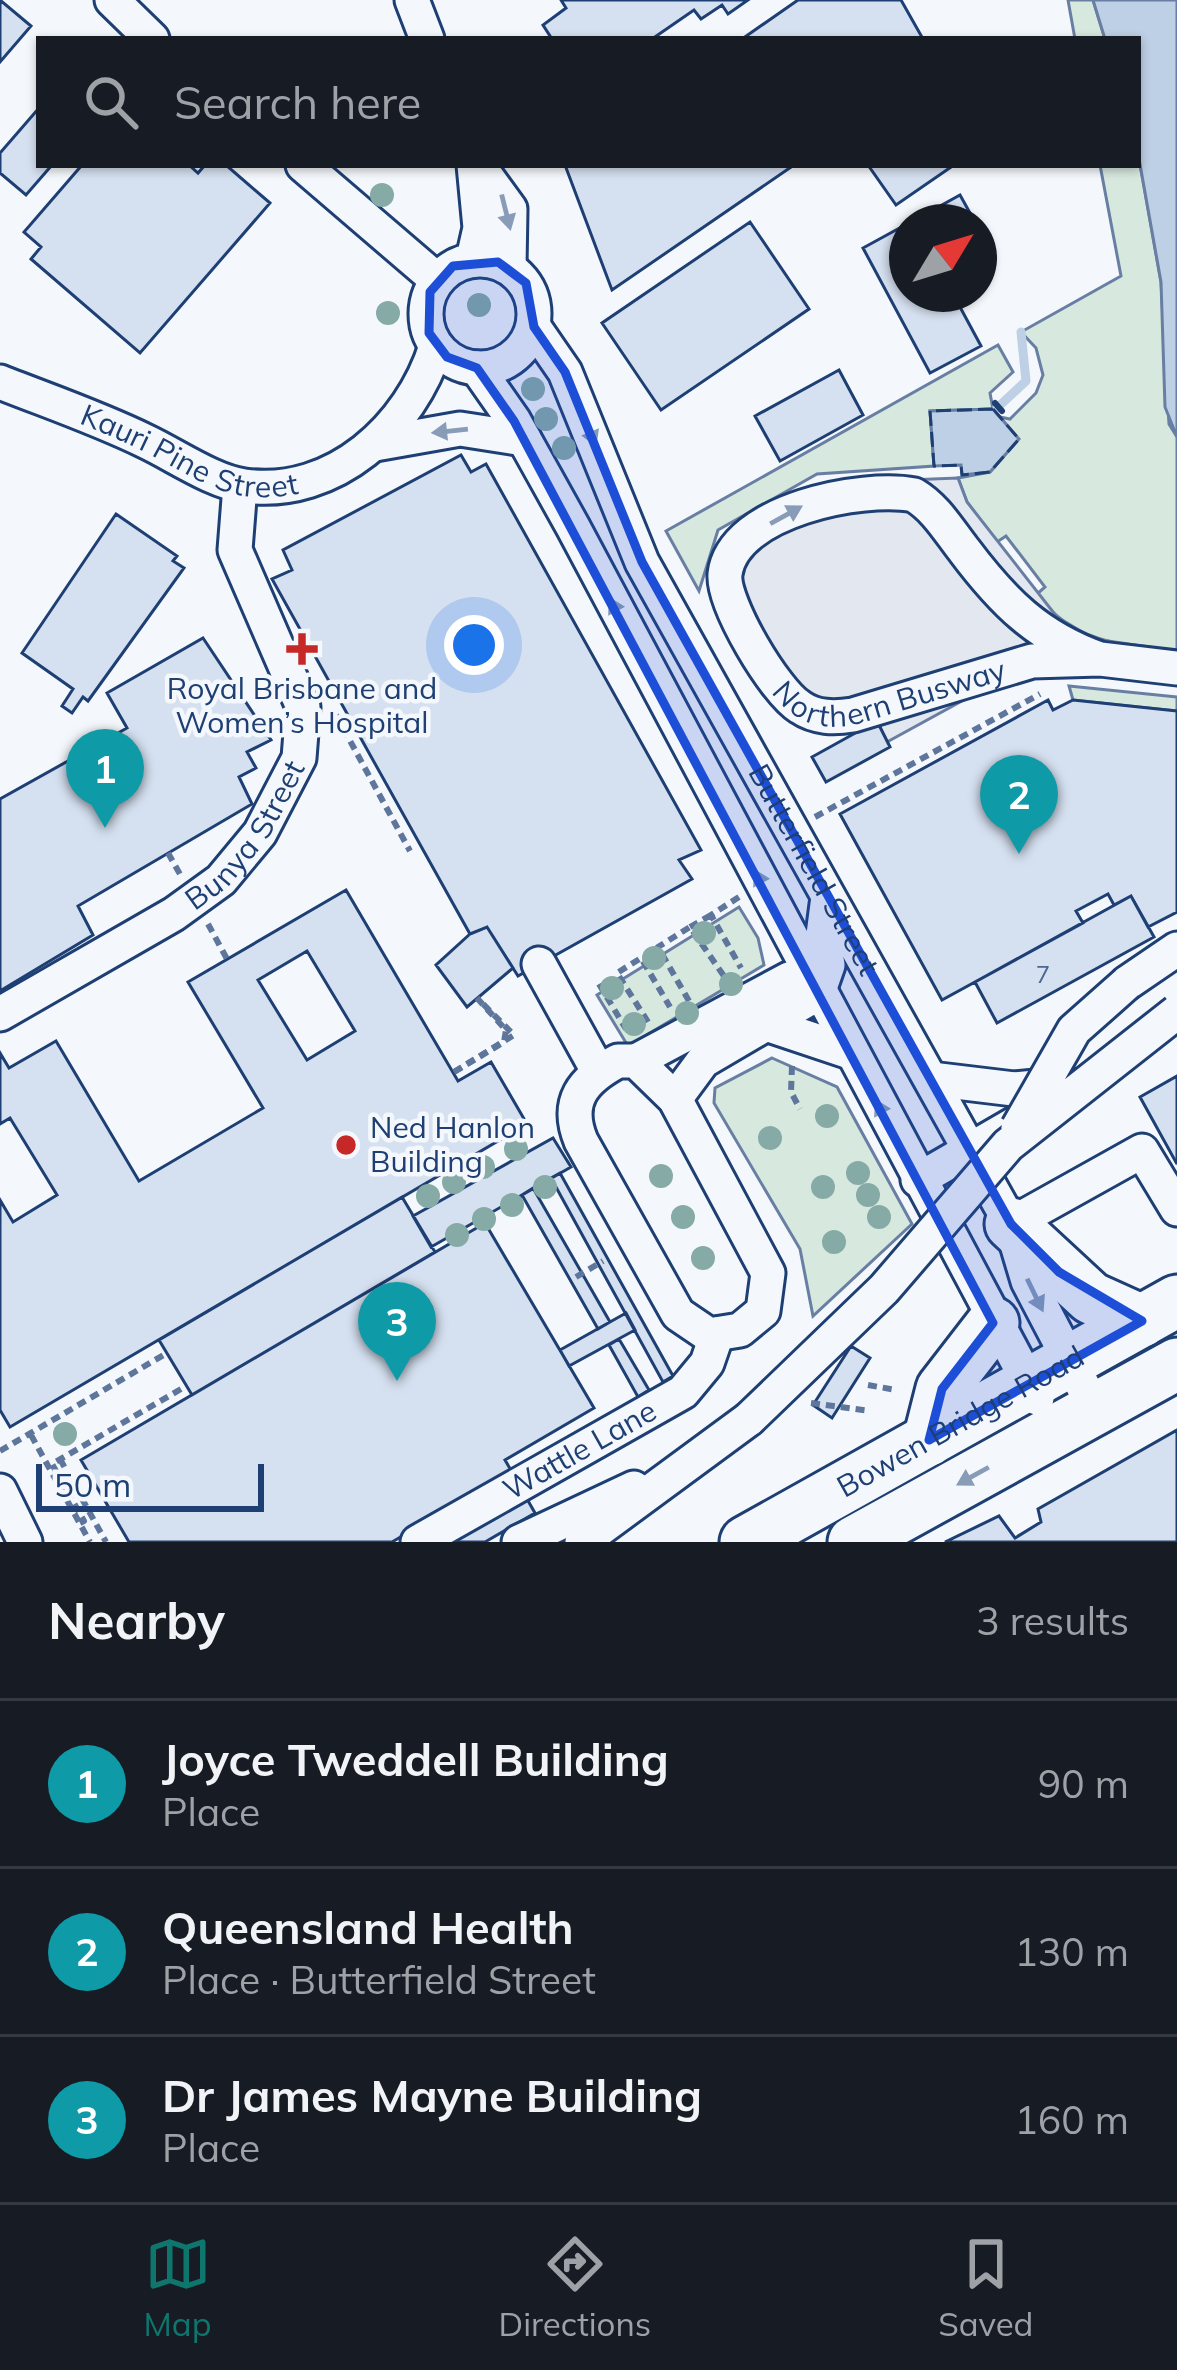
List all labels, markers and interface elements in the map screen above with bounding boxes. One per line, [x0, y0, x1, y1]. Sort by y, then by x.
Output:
search box [36, 36, 1141, 168]
icon: search [78, 69, 144, 135]
text: Search here [174, 74, 421, 130]
one-way arrow [498, 194, 517, 231]
north arrow [889, 204, 997, 312]
street label: Kauri Pine Street [76, 395, 301, 505]
one-way arrow [580, 412, 599, 448]
one-way arrow [431, 422, 468, 441]
one-way arrow [770, 506, 803, 527]
one-way arrow [609, 596, 629, 631]
your location [444, 615, 504, 675]
marker: Royal Brisbane and Women’s Hospital [286, 633, 318, 665]
street label: Northern Busway [765, 650, 1010, 735]
place label: Royal Brisbane and Women’s Hospital [167, 669, 437, 741]
pin: 1 [66, 729, 144, 828]
street label: Bunya Street [177, 754, 312, 918]
pin: 2 [980, 755, 1058, 854]
street label: Butterfield Street [740, 757, 888, 981]
one-way arrow [753, 869, 774, 904]
house number: 7 [1036, 959, 1050, 989]
one-way arrow [874, 1099, 895, 1134]
place label: Ned Hanlon Building [370, 1108, 535, 1180]
marker: Ned Hanlon Building [333, 1132, 359, 1158]
one-way arrow [1025, 1277, 1045, 1312]
pin: 3 [358, 1282, 436, 1381]
street label: Bowen Bridge Road [830, 1337, 1090, 1505]
street label: Wattle Lane [496, 1391, 663, 1508]
scale bar [36, 1458, 264, 1511]
text: 50 m [54, 1464, 131, 1505]
one-way arrow [956, 1465, 990, 1486]
text: Nearby [48, 1588, 225, 1652]
text: 3 results [976, 1596, 1129, 1645]
text: Joyce Tweddell Building [162, 1731, 669, 1787]
text: 1 [75, 1759, 99, 1808]
text: 90 m [1038, 1759, 1129, 1808]
text: Place [162, 1787, 260, 1836]
text: Queensland Health [162, 1899, 574, 1955]
text: 2 [75, 1927, 99, 1976]
text: 130 m [1014, 1927, 1129, 1976]
text: Place · Butterfield Street [162, 1955, 596, 2004]
text: Dr James Mayne Building [162, 2067, 702, 2123]
text: 3 [75, 2095, 99, 2144]
text: 160 m [1014, 2095, 1129, 2144]
text: Place [162, 2123, 260, 2172]
tab: Map [144, 2231, 211, 2344]
tab: Directions [499, 2231, 651, 2344]
tab: Saved [938, 2231, 1033, 2344]

